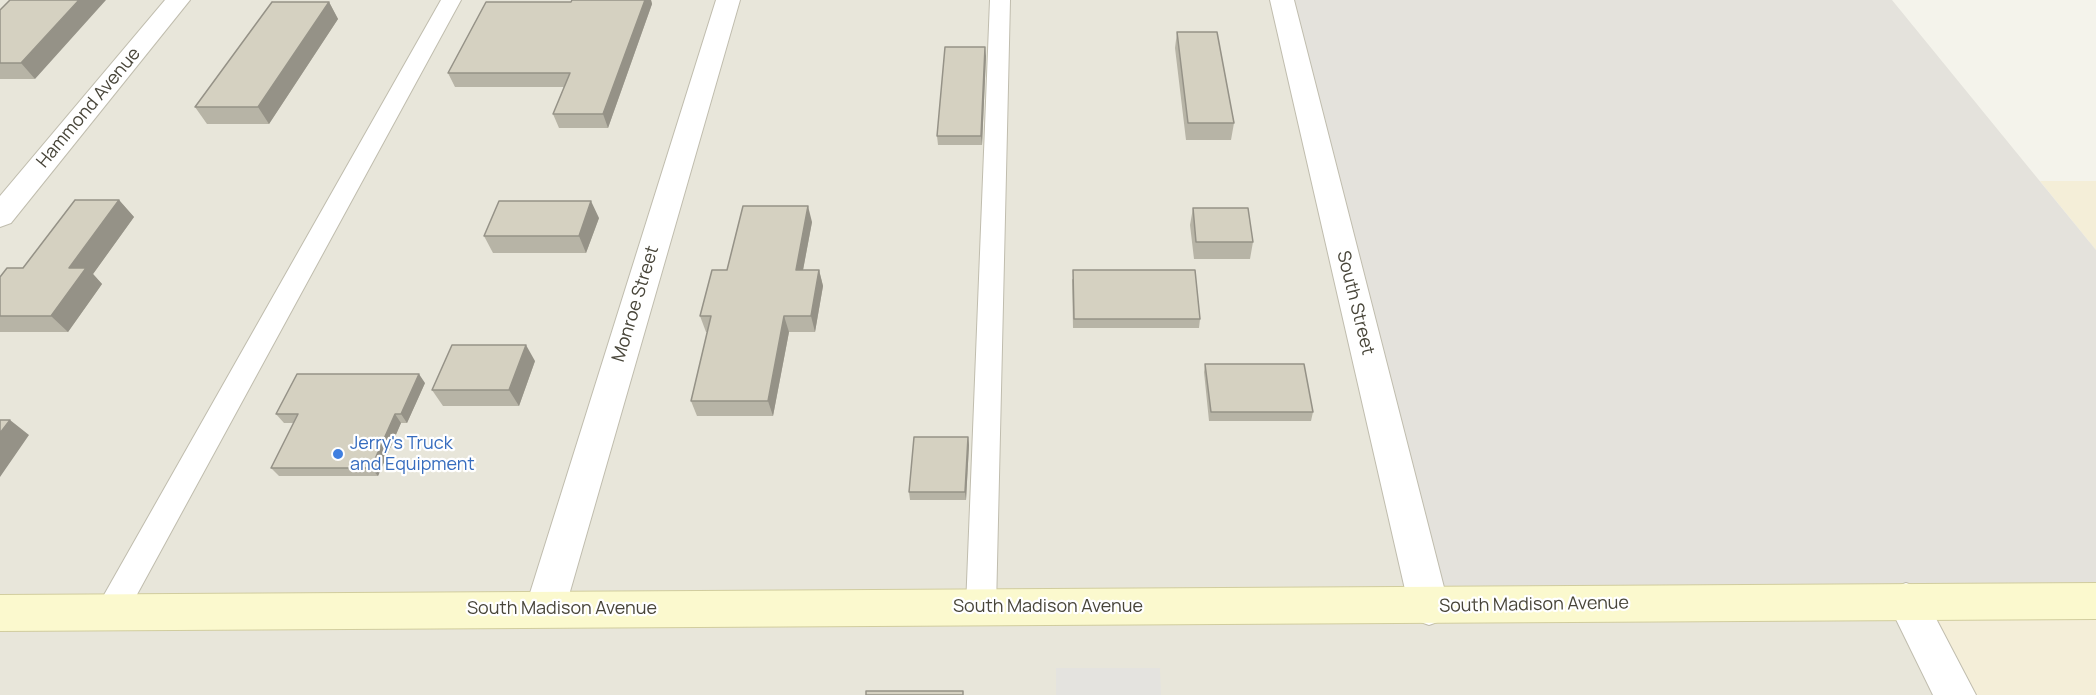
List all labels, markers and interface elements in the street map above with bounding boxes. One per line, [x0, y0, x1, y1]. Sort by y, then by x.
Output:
street label: Hammond Avenue [33, 44, 145, 172]
street label: Monroe Street [608, 243, 664, 365]
street label: South Street [1332, 249, 1378, 357]
place label: Jerry's Truck and Equipment [350, 433, 475, 476]
marker: Jerry's Truck and Equipment [331, 447, 345, 461]
street label: South Madison Avenue [1439, 593, 1629, 617]
street label: South Madison Avenue [953, 596, 1143, 618]
street label: South Madison Avenue [467, 598, 657, 620]

